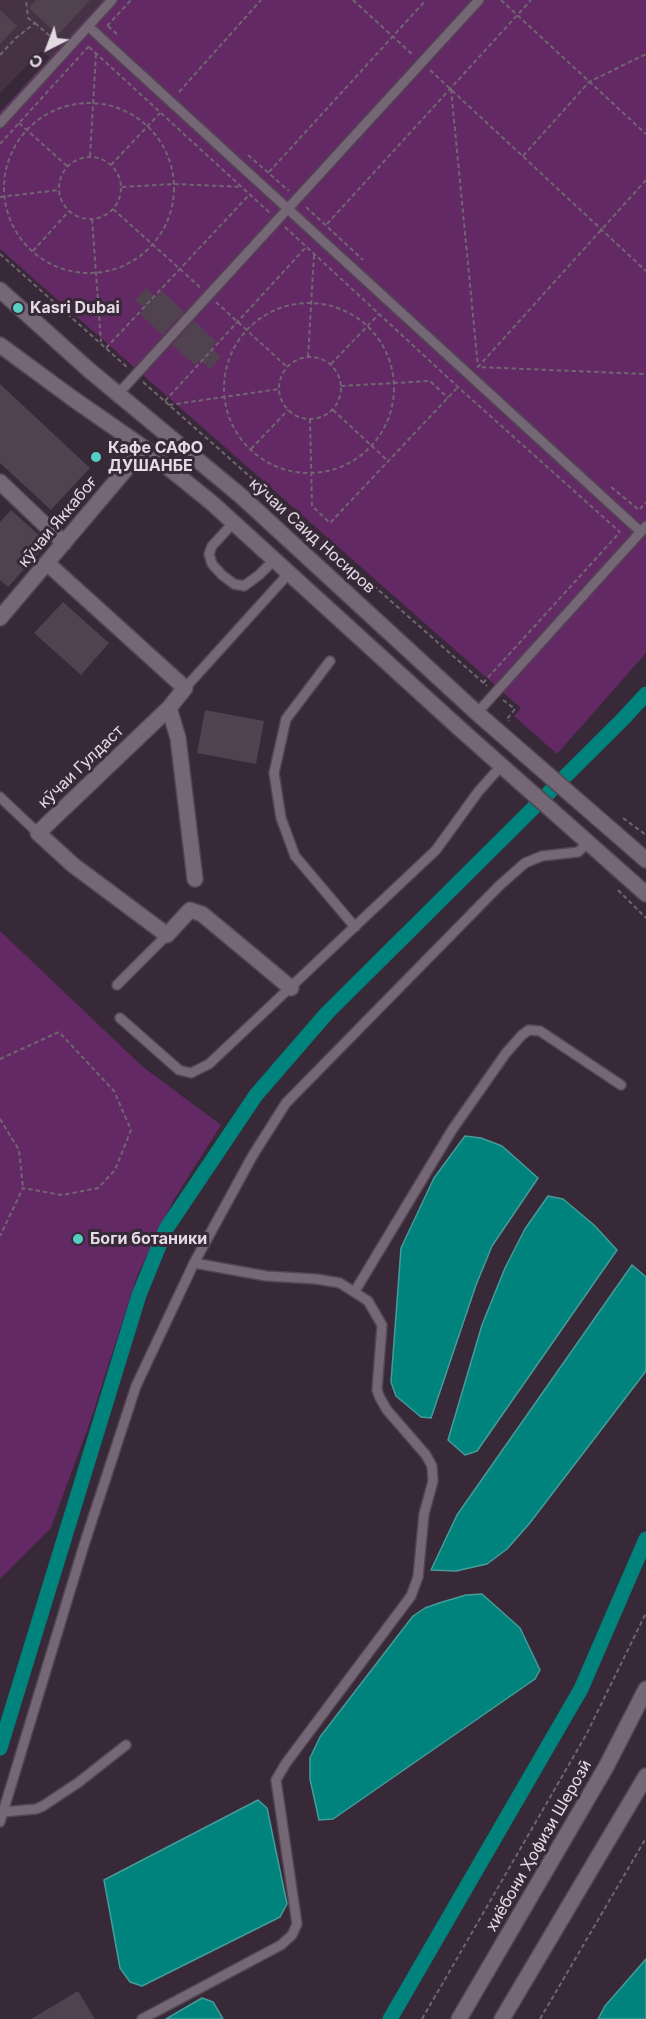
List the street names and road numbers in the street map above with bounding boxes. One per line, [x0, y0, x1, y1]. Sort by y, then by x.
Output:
street label: кӯчаи Яккабоғ [15, 473, 101, 571]
street label: кӯчаи Саид Носиров [245, 474, 379, 598]
street label: кӯчаи Гулдаст [34, 721, 128, 813]
street label: хиёбони Ҳофизи Шерозӣ [482, 1757, 596, 1935]

